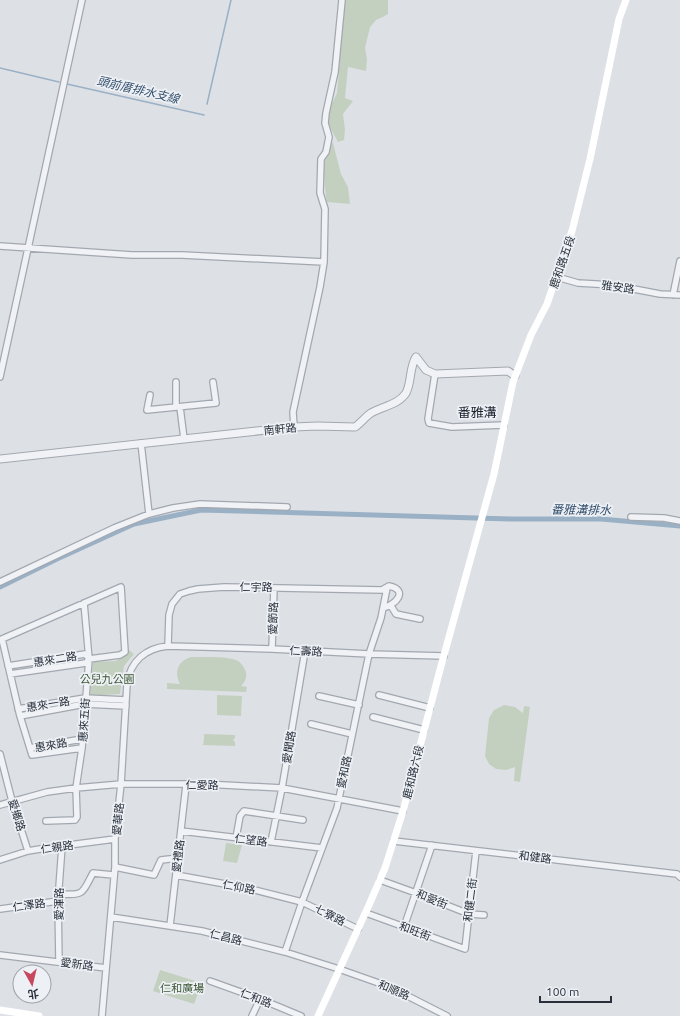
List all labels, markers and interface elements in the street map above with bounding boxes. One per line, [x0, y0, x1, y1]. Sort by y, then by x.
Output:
water label: 頭前厝排水支線 [96, 74, 182, 106]
street label: 鹿和路五段 [547, 234, 577, 290]
street label: 雅安路 [601, 279, 635, 295]
district label: 番雅溝 [457, 405, 497, 419]
street label: 南軒路 [263, 421, 297, 437]
water label: 番雅溝排水 [551, 502, 612, 517]
street label: 仁宇路 [239, 581, 273, 593]
street label: 愛節路 [266, 601, 280, 635]
street label: 仁壽路 [289, 644, 323, 658]
street label: 惠來二路 [32, 650, 78, 668]
park label: 公兒九公園 [80, 673, 135, 685]
street label: 惠來一路 [25, 695, 71, 713]
street label: 惠來五街 [76, 698, 92, 742]
street label: 愛聞路 [280, 730, 298, 764]
street label: 惠來路 [34, 736, 68, 754]
street label: 鹿和路六段 [401, 744, 425, 800]
street label: 愛和路 [335, 755, 353, 789]
street label: 仁愛路 [185, 779, 219, 791]
street label: 愛鄉路 [6, 797, 28, 833]
street label: 愛華路 [110, 802, 126, 836]
street label: 仁望路 [234, 832, 268, 848]
street label: 仁親路 [40, 839, 74, 855]
street label: 愛禮路 [170, 839, 186, 873]
street label: 和健路 [518, 849, 552, 865]
street label: 和健二街 [461, 877, 479, 923]
street label: 仁仰路 [222, 878, 256, 896]
street label: 愛渾路 [53, 887, 65, 921]
street label: 和愛街 [414, 887, 450, 911]
street label: 仁澤路 [12, 897, 46, 913]
street label: 七寮路 [313, 902, 347, 928]
street label: 和旺街 [397, 920, 433, 942]
street label: 仁昌路 [209, 927, 243, 947]
street label: 愛新路 [60, 956, 94, 972]
north arrow [12, 964, 52, 1004]
street label: 和順路 [376, 978, 412, 1002]
scale bar [540, 978, 611, 1004]
park label: 仁和廣場 [160, 982, 204, 994]
text: 100 m [546, 985, 579, 998]
street label: 仁和路 [238, 986, 274, 1010]
text: 北 [27, 987, 40, 1001]

